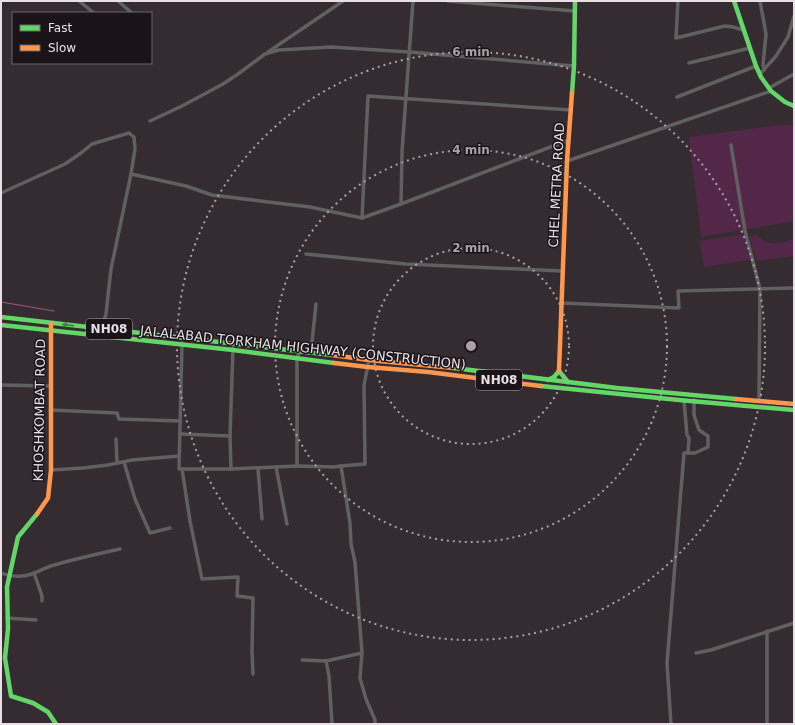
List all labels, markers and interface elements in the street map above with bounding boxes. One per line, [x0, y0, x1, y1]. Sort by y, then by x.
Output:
legend [12, 12, 152, 64]
text: Fast [48, 21, 72, 35]
text: Slow [48, 41, 76, 55]
text: 6 min [452, 45, 490, 59]
street label: CHEL METRA ROAD [546, 122, 567, 248]
text: 4 min [452, 143, 490, 157]
text: 2 min [452, 241, 490, 255]
road number: NH08 [86, 319, 132, 339]
one-way arrow [62, 321, 74, 328]
street label: JALALABAD TORKHAM HIGHWAY (CONSTRUCTION) [138, 323, 467, 372]
street label: KHOSHKOMBAT ROAD [31, 339, 48, 481]
centre of rings [464, 339, 478, 353]
road number: NH08 [476, 370, 522, 390]

